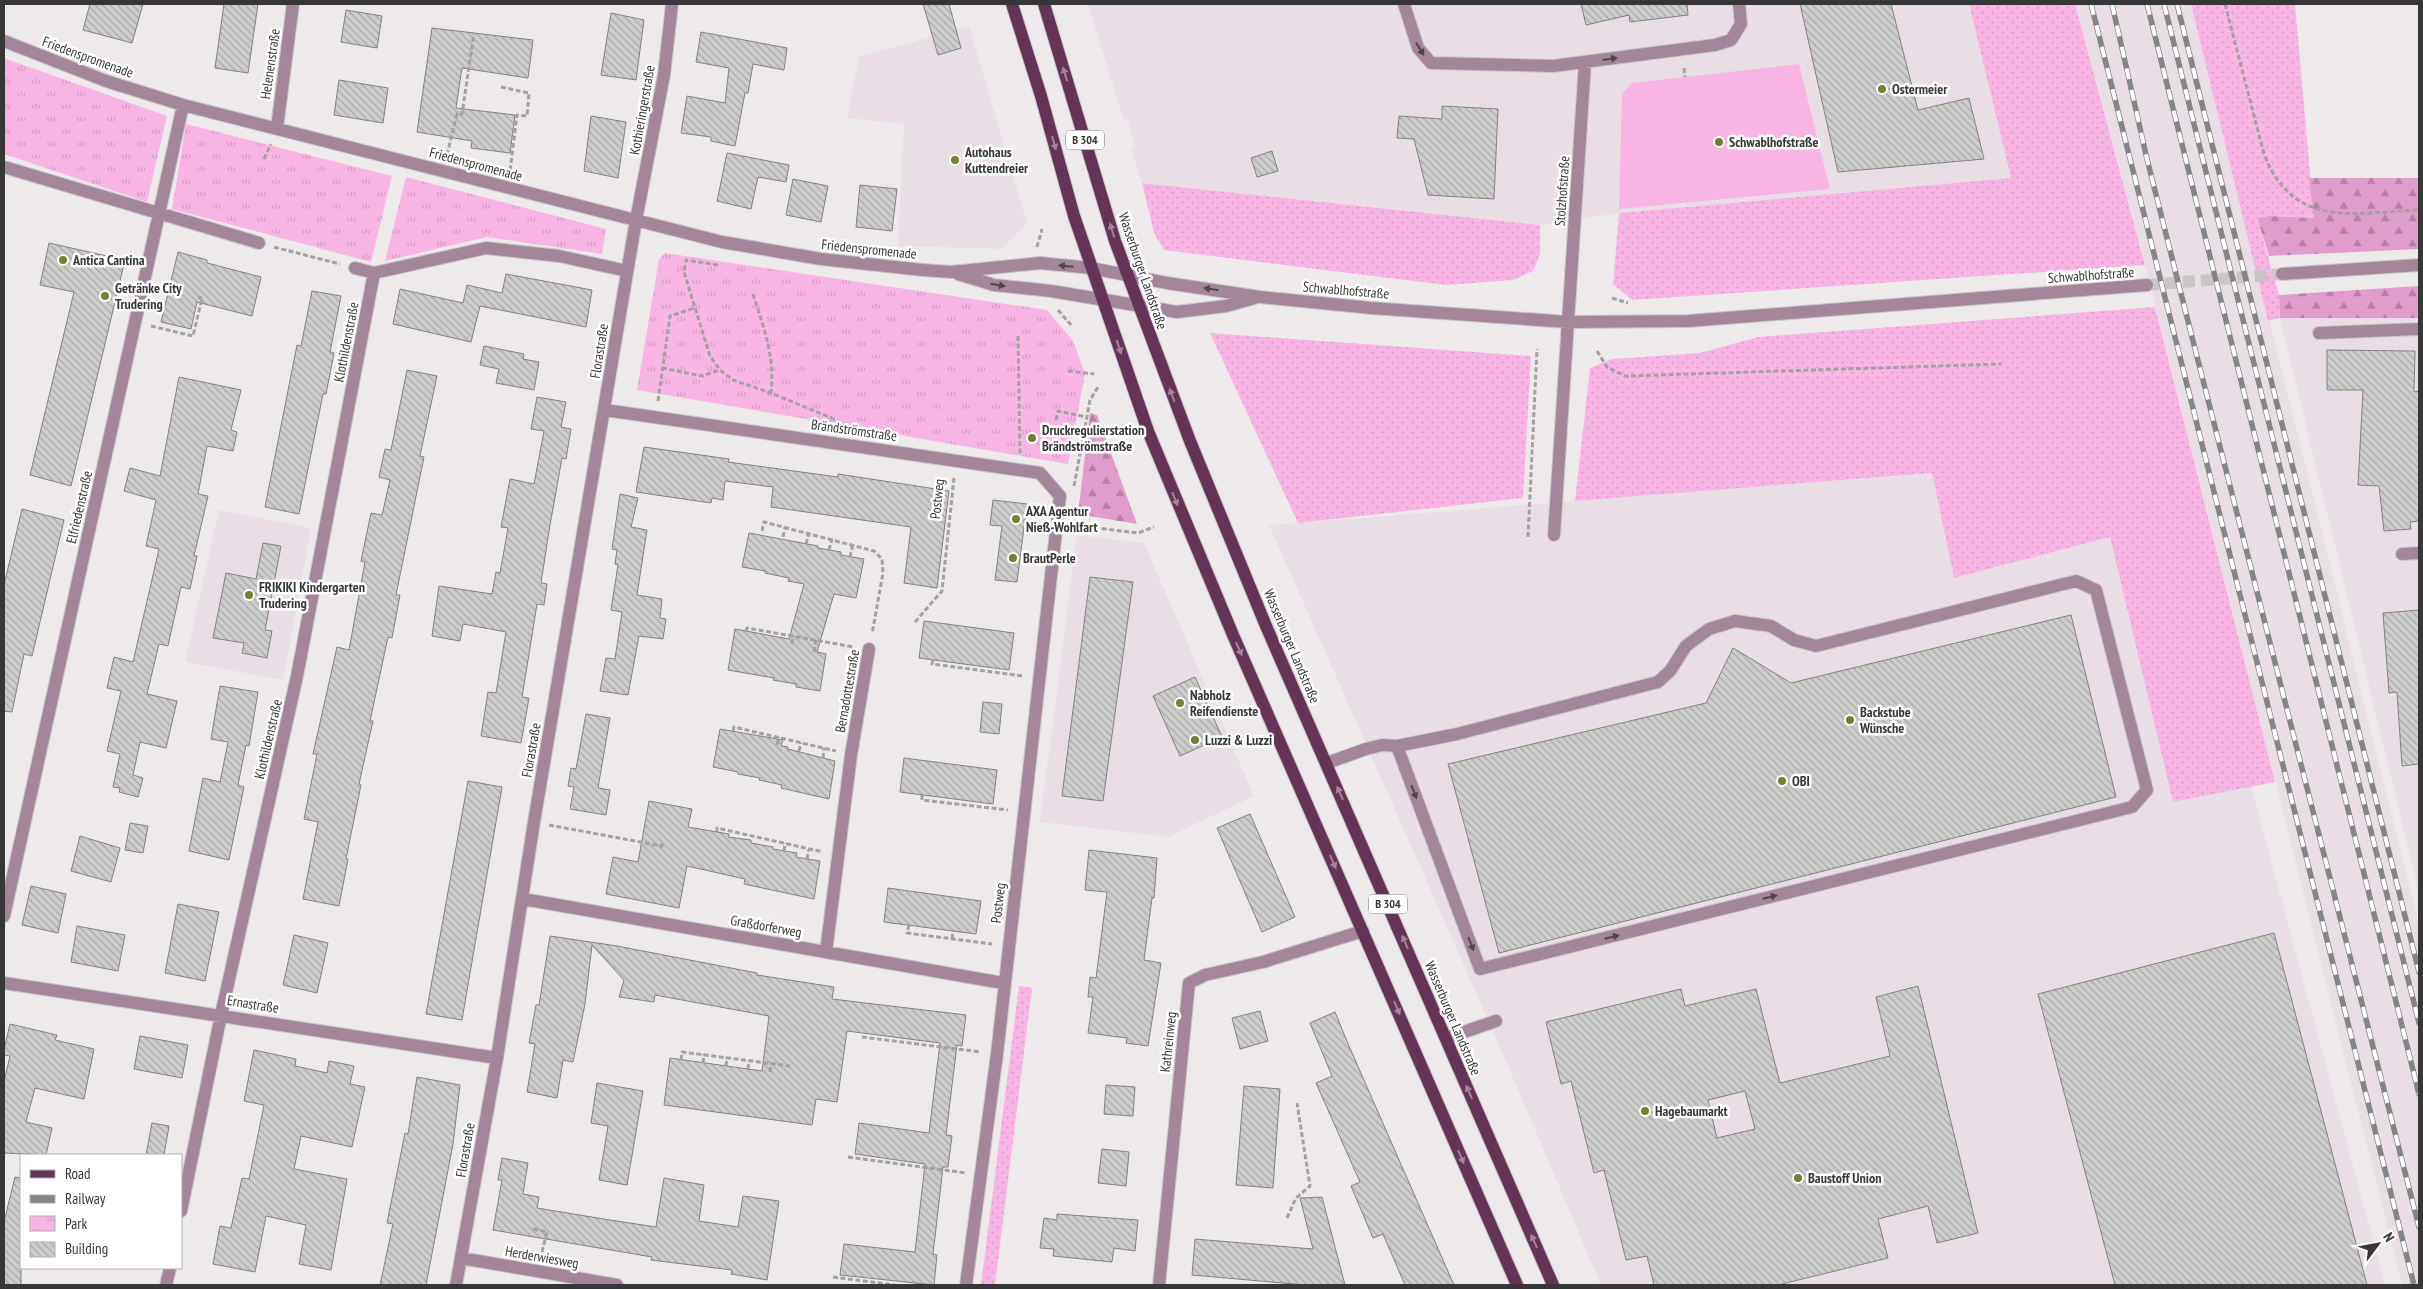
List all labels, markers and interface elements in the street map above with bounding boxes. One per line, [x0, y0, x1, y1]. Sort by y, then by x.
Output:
street label: Helenenstraße [256, 27, 284, 100]
street label: Friedenspromenade [40, 32, 136, 82]
one-way arrow [1416, 43, 1425, 56]
one-way arrow [1602, 55, 1618, 63]
street label: Kothieringerstraße [625, 64, 659, 156]
one-way arrow [1061, 66, 1069, 81]
place label: Ostermeier [1892, 80, 1948, 98]
marker: Ostermeier [1876, 83, 1888, 95]
road number: B 304 [1066, 130, 1104, 150]
place label: Schwablhofstraße [1729, 133, 1819, 151]
one-way arrow [1050, 135, 1058, 150]
marker: Schwablhofstraße [1713, 136, 1725, 148]
street label: Friedenspromenade [427, 143, 525, 185]
place label: Autohaus Kuttendreier [964, 143, 1029, 177]
marker: Autohaus Kuttendreier [949, 154, 961, 166]
street label: Stolzhofstraße [1551, 155, 1573, 227]
street label: Wasserburger Landstraße [1115, 210, 1171, 332]
one-way arrow [1107, 222, 1115, 237]
street label: Friedenspromenade [821, 235, 918, 263]
place label: Antica Cantina [72, 251, 145, 269]
marker: Antica Cantina [57, 254, 69, 266]
one-way arrow [1058, 261, 1074, 269]
street label: Schwablhofstraße [2047, 263, 2135, 287]
street label: Schwablhofstraße [1302, 277, 1390, 303]
place label: Getränke City Trudering [115, 279, 182, 313]
one-way arrow [991, 282, 1007, 290]
one-way arrow [1203, 285, 1219, 293]
marker: Getränke City Trudering [99, 290, 111, 302]
street label: Klothildenstraße [329, 300, 363, 384]
street label: Florastraße [586, 322, 612, 380]
one-way arrow [1116, 340, 1123, 355]
one-way arrow [1168, 387, 1176, 402]
street label: Brändströmstraße [810, 415, 898, 445]
place label: Druckregulierstation Brändströmstraße [1042, 421, 1144, 455]
marker: Druckregulierstation Brändströmstraße [1026, 432, 1038, 444]
street label: Elfriedenstraße [62, 469, 96, 545]
street label: Postweg [926, 478, 948, 520]
one-way arrow [1172, 492, 1180, 507]
place label: AXA Agentur Nieß-Wohlfart [1025, 502, 1097, 536]
marker: AXA Agentur Nieß-Wohlfart [1010, 513, 1022, 525]
place label: BrautPerle [1023, 549, 1076, 567]
marker: BrautPerle [1007, 552, 1019, 564]
place label: FRIKIKI Kindergarten Trudering [259, 578, 365, 612]
street label: Wasserburger Landstraße [1260, 586, 1324, 706]
marker: FRIKIKI Kindergarten Trudering [243, 589, 255, 601]
one-way arrow [1236, 642, 1244, 656]
street label: Bernadottestraße [831, 648, 863, 734]
place label: Nabholz Reifendienste [1190, 686, 1258, 720]
street label: Klothildenstraße [250, 697, 286, 781]
marker: Nabholz Reifendienste [1174, 697, 1186, 709]
place label: Backstube Wünsche [1859, 703, 1911, 737]
marker: Backstube Wünsche [1844, 714, 1856, 726]
street label: Florastraße [517, 721, 545, 779]
place label: Luzzi & Luzzi [1205, 731, 1272, 749]
marker: Luzzi & Luzzi [1189, 734, 1201, 746]
place label: OBI [1792, 772, 1810, 790]
marker: OBI [1776, 775, 1788, 787]
one-way arrow [1410, 785, 1418, 800]
one-way arrow [1335, 786, 1343, 800]
one-way arrow [1329, 855, 1337, 869]
street label: Postweg [987, 882, 1009, 924]
one-way arrow [1762, 893, 1777, 901]
road number: B 304 [1369, 894, 1407, 914]
street label: Graßdorferweg [729, 911, 803, 941]
one-way arrow [1604, 932, 1619, 940]
one-way arrow [1400, 935, 1408, 949]
one-way arrow [1468, 937, 1475, 952]
street label: Wasserburger Landstraße [1421, 958, 1485, 1078]
street label: Ernastraße [226, 991, 280, 1017]
one-way arrow [1393, 1001, 1401, 1015]
street label: Kathreinweg [1156, 1011, 1180, 1073]
one-way arrow [1464, 1085, 1472, 1099]
place label: Hagebaumarkt [1655, 1102, 1728, 1120]
marker: Hagebaumarkt [1639, 1105, 1651, 1117]
street label: Florastraße [451, 1121, 479, 1179]
one-way arrow [1458, 1150, 1466, 1164]
legend [20, 1154, 182, 1269]
text: Road [65, 1164, 91, 1183]
place label: Baustoff Union [1808, 1169, 1881, 1187]
marker: Baustoff Union [1792, 1172, 1804, 1184]
text: Railway [65, 1189, 106, 1208]
text: Park [65, 1214, 87, 1233]
north arrow [2353, 1219, 2403, 1269]
text: N [2379, 1229, 2399, 1245]
one-way arrow [1529, 1234, 1537, 1248]
text: Building [65, 1239, 108, 1258]
street label: Herderwiesweg [504, 1242, 580, 1272]

